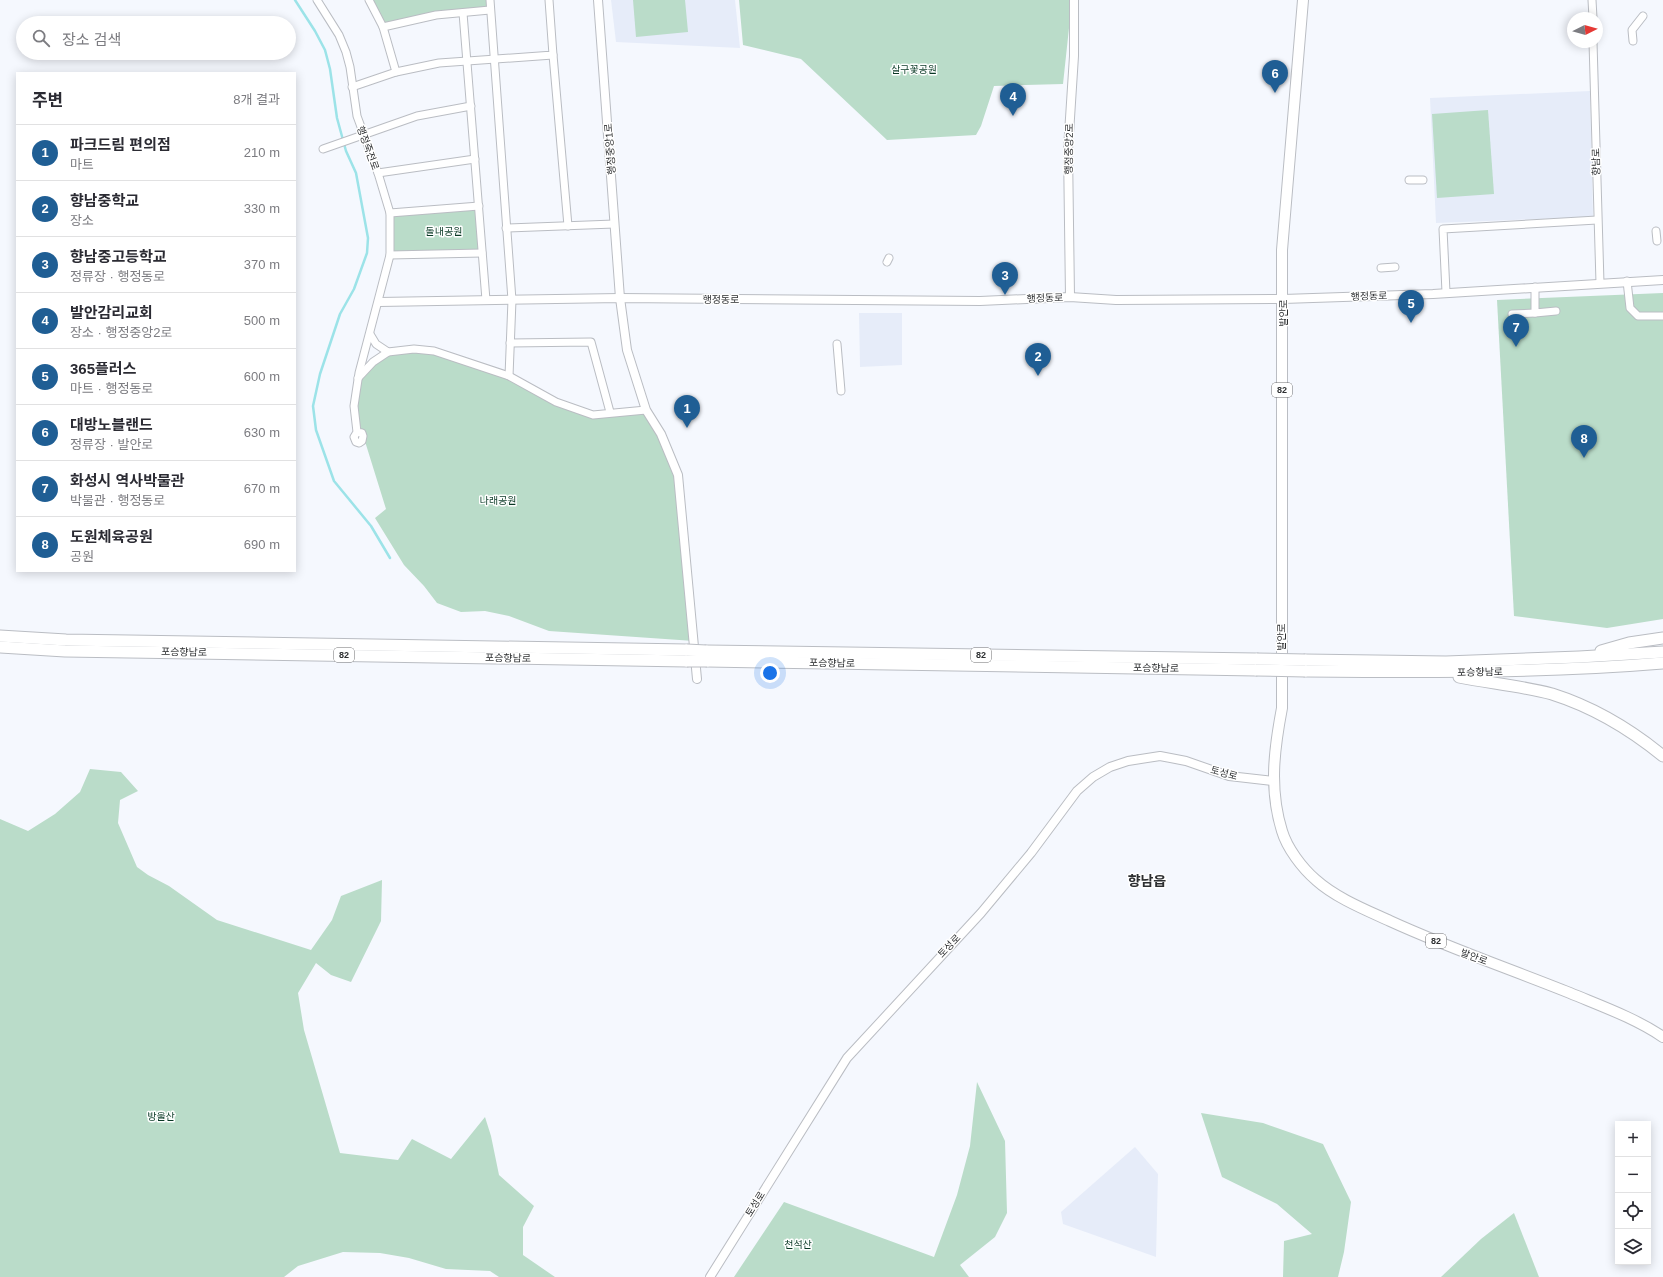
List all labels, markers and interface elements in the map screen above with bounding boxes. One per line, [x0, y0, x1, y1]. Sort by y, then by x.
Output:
north arrow [1567, 12, 1603, 48]
search box [16, 16, 296, 60]
icon: search [30, 27, 52, 49]
text: 장소 검색 [62, 31, 121, 48]
pin: 6 [1262, 60, 1288, 93]
park label: 살구꽃공원 [891, 64, 937, 75]
pin: 4 [1000, 83, 1026, 116]
text: 주변 [32, 91, 63, 110]
text: 8개 결과 [233, 92, 280, 107]
street label: 행정중앙1로 [603, 123, 617, 175]
street label: 행정중앙2로 [1063, 123, 1075, 175]
street label: 행정죽전로 [355, 125, 381, 171]
text: 파크드림 편의점 [70, 136, 171, 153]
text: 1 [41, 145, 49, 160]
text: 210 m [244, 145, 280, 160]
street label: 향남로 [1590, 148, 1602, 176]
text: 마트 [70, 157, 94, 172]
text: 향남중학교 [70, 192, 139, 209]
text: 2 [41, 201, 49, 216]
text: 330 m [244, 201, 280, 216]
text: 장소 [70, 213, 94, 228]
park label: 돌내공원 [426, 226, 462, 237]
text: 향남중고등학교 [70, 248, 167, 265]
text: 3 [41, 257, 49, 272]
text: 370 m [244, 257, 280, 272]
pin: 3 [992, 262, 1018, 295]
text: 정류장 · 행정동로 [70, 269, 165, 284]
street label: 행정동로 [1350, 290, 1388, 302]
pin: 5 [1398, 290, 1424, 323]
street label: 행정동로 [1026, 292, 1064, 304]
street label: 행정동로 [703, 294, 739, 305]
street label: 발안로 [1278, 299, 1289, 327]
text: 발안감리교회 [70, 304, 153, 321]
text: 4 [41, 313, 49, 328]
text: 500 m [244, 313, 280, 328]
pin: 7 [1503, 314, 1529, 347]
text: 장소 · 행정중앙2로 [70, 325, 173, 340]
pin: 2 [1025, 343, 1051, 376]
text: 365플러스 [70, 360, 136, 377]
text: 5 [41, 369, 49, 384]
text: 600 m [244, 369, 280, 384]
text: 마트 · 행정동로 [70, 381, 153, 396]
road number: 82 [1272, 383, 1292, 397]
pin: 1 [674, 395, 700, 428]
text: 대방노블랜드 [70, 416, 153, 433]
text: 6 [41, 425, 49, 440]
text: 630 m [244, 425, 280, 440]
pin: 8 [1571, 425, 1597, 458]
text: 정류장 · 발안로 [70, 437, 153, 452]
text: 화성시 역사박물관 [70, 472, 185, 489]
text: 7 [41, 481, 49, 496]
text: 670 m [244, 481, 280, 496]
text: 박물관 · 행정동로 [70, 493, 165, 508]
park label: 나래공원 [480, 495, 516, 506]
text: 도원체육공원 [70, 528, 153, 545]
text: 8 [41, 537, 49, 552]
text: 690 m [244, 537, 280, 552]
text: 공원 [70, 549, 94, 564]
street label: 발안로 [1276, 623, 1287, 651]
street label: 포승향남로 [161, 646, 207, 658]
road number: 82 [334, 648, 354, 662]
road number: 82 [971, 648, 991, 662]
street label: 포승향남로 [485, 652, 531, 664]
street label: 포승향남로 [809, 657, 855, 669]
street label: 포승향남로 [1133, 662, 1179, 674]
your location [760, 663, 780, 683]
street label: 포승향남로 [1457, 666, 1503, 678]
street label: 토성로 [1209, 764, 1239, 782]
district label: 향남읍 [1128, 873, 1166, 889]
street label: 토성로 [935, 932, 963, 960]
road number: 82 [1426, 934, 1446, 948]
street label: 발안로 [1459, 947, 1489, 967]
park label: 방울산 [147, 1111, 175, 1122]
map controls [1615, 1121, 1651, 1265]
button: + [1615, 1121, 1651, 1157]
button: − [1615, 1157, 1651, 1193]
street label: 토성로 [743, 1189, 767, 1219]
button: locate [1615, 1193, 1651, 1229]
button: layers [1615, 1229, 1651, 1265]
park label: 천석산 [784, 1239, 812, 1250]

